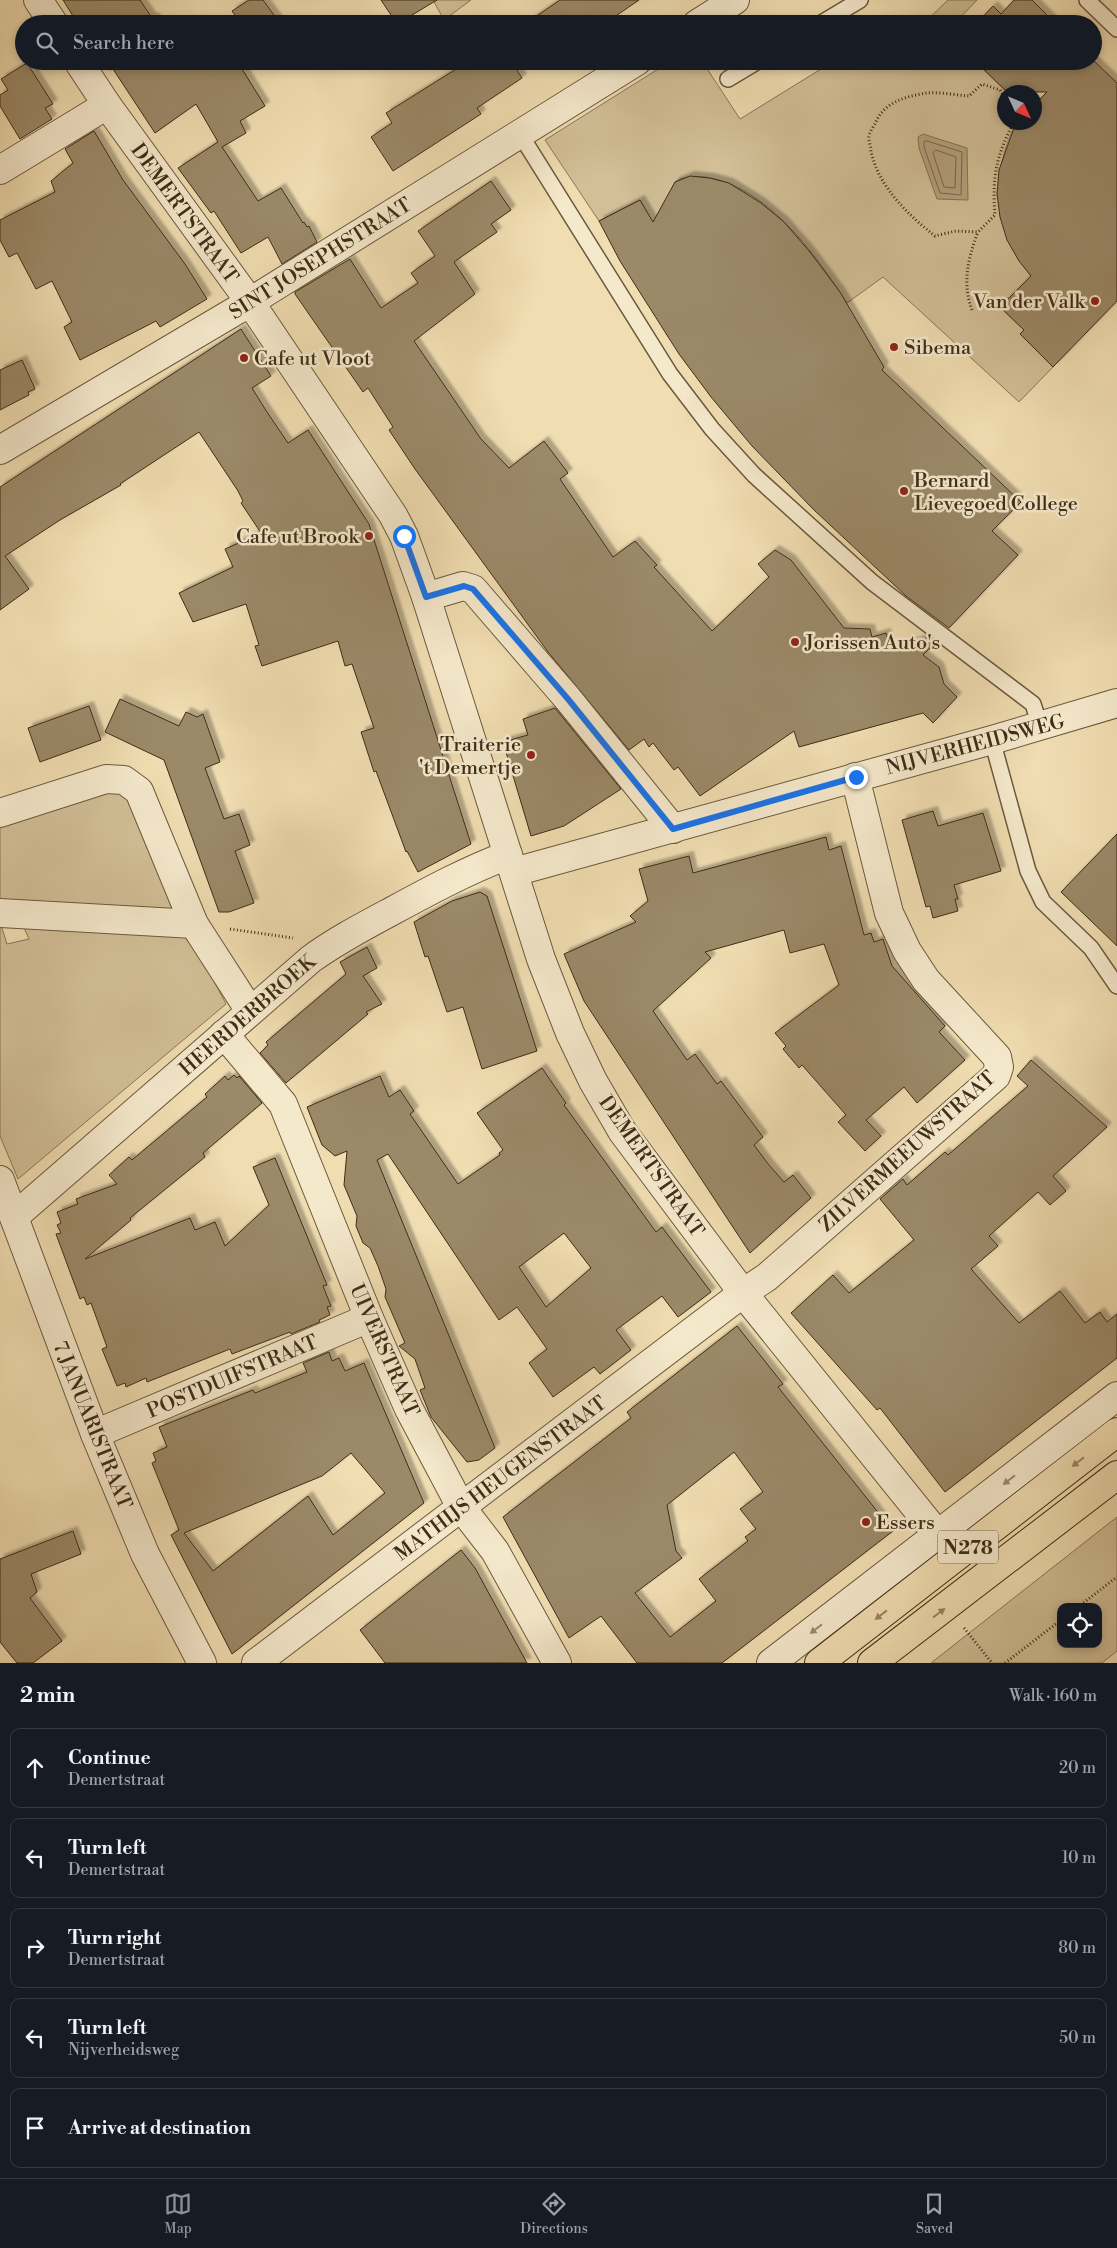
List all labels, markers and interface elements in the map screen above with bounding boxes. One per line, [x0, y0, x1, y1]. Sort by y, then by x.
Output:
search box [15, 15, 1102, 70]
icon: search [33, 29, 61, 57]
text: Search here [73, 31, 174, 55]
north arrow [997, 85, 1042, 130]
street label: DEMERTSTRAAT [125, 139, 243, 289]
street label: SINT JOSEPHSTRAAT [225, 193, 417, 326]
place label: Van der Valk [972, 290, 1087, 315]
marker: Van der Valk [1089, 295, 1101, 307]
place label: Sibema [904, 336, 972, 361]
marker: Sibema [888, 341, 900, 353]
place label: Cafe ut Vloot [254, 347, 371, 372]
marker: Cafe ut Vloot [238, 352, 250, 364]
place label: Bernard Lievegoed College [913, 469, 1078, 517]
marker: Bernard Lievegoed College [898, 485, 910, 497]
place label: Cafe ut Brook [236, 525, 361, 550]
route start [393, 525, 416, 548]
marker: Cafe ut Brook [363, 530, 375, 542]
place label: Jorissen Auto's [804, 631, 940, 656]
marker: Jorissen Auto's [789, 636, 801, 648]
street label: NIJVERHEIDSWEG [883, 709, 1068, 781]
place label: Traiterie 't Demertje [419, 733, 521, 781]
marker: Traiterie 't Demertje [525, 749, 537, 761]
route end [845, 766, 868, 789]
street label: HEERDERBROEK [175, 949, 322, 1082]
street label: ZILVERMEEUWSTRAAT [815, 1066, 1001, 1238]
street label: DEMERTSTRAAT [593, 1091, 709, 1242]
street label: UIVERSTRAAT [343, 1280, 424, 1421]
street label: POSTDUIFSTRAAT [143, 1330, 322, 1425]
street label: 7 JANUARISTRAAT [47, 1338, 137, 1513]
street label: MATHIJS HEUGENSTRAAT [390, 1391, 612, 1567]
one-way arrow [1072, 1456, 1085, 1467]
one-way arrow [1003, 1474, 1016, 1485]
place label: Essers [876, 1511, 935, 1536]
marker: Essers [860, 1516, 872, 1528]
road number: N278 [938, 1530, 998, 1564]
map controls [1057, 1603, 1102, 1648]
button: locate [1057, 1603, 1102, 1648]
one-way arrow [932, 1608, 946, 1618]
one-way arrow [874, 1610, 888, 1620]
one-way arrow [810, 1623, 823, 1634]
text: 2 min [20, 1683, 75, 1709]
text: Walk · 160 m [1009, 1686, 1097, 1706]
text: Continue [68, 1746, 151, 1770]
icon: ahead [21, 1754, 49, 1782]
text: 20 m [1059, 1758, 1096, 1778]
text: Demertstraat [68, 1770, 165, 1790]
text: Turn left [68, 1836, 147, 1860]
icon: left [21, 1844, 49, 1872]
text: 10 m [1062, 1848, 1096, 1868]
text: Demertstraat [68, 1860, 165, 1880]
text: Turn right [68, 1926, 161, 1950]
icon: right [21, 1934, 49, 1962]
text: 80 m [1058, 1938, 1096, 1958]
text: Demertstraat [68, 1950, 165, 1970]
text: Turn left [68, 2016, 147, 2040]
icon: left [21, 2024, 49, 2052]
text: 50 m [1059, 2028, 1096, 2048]
text: Nijverheidsweg [68, 2040, 179, 2060]
icon: arrive [21, 2114, 49, 2142]
text: Arrive at destination [68, 2116, 251, 2140]
tab: Map [164, 2190, 192, 2238]
tab: Directions [520, 2190, 588, 2238]
tab: Saved [916, 2190, 953, 2238]

